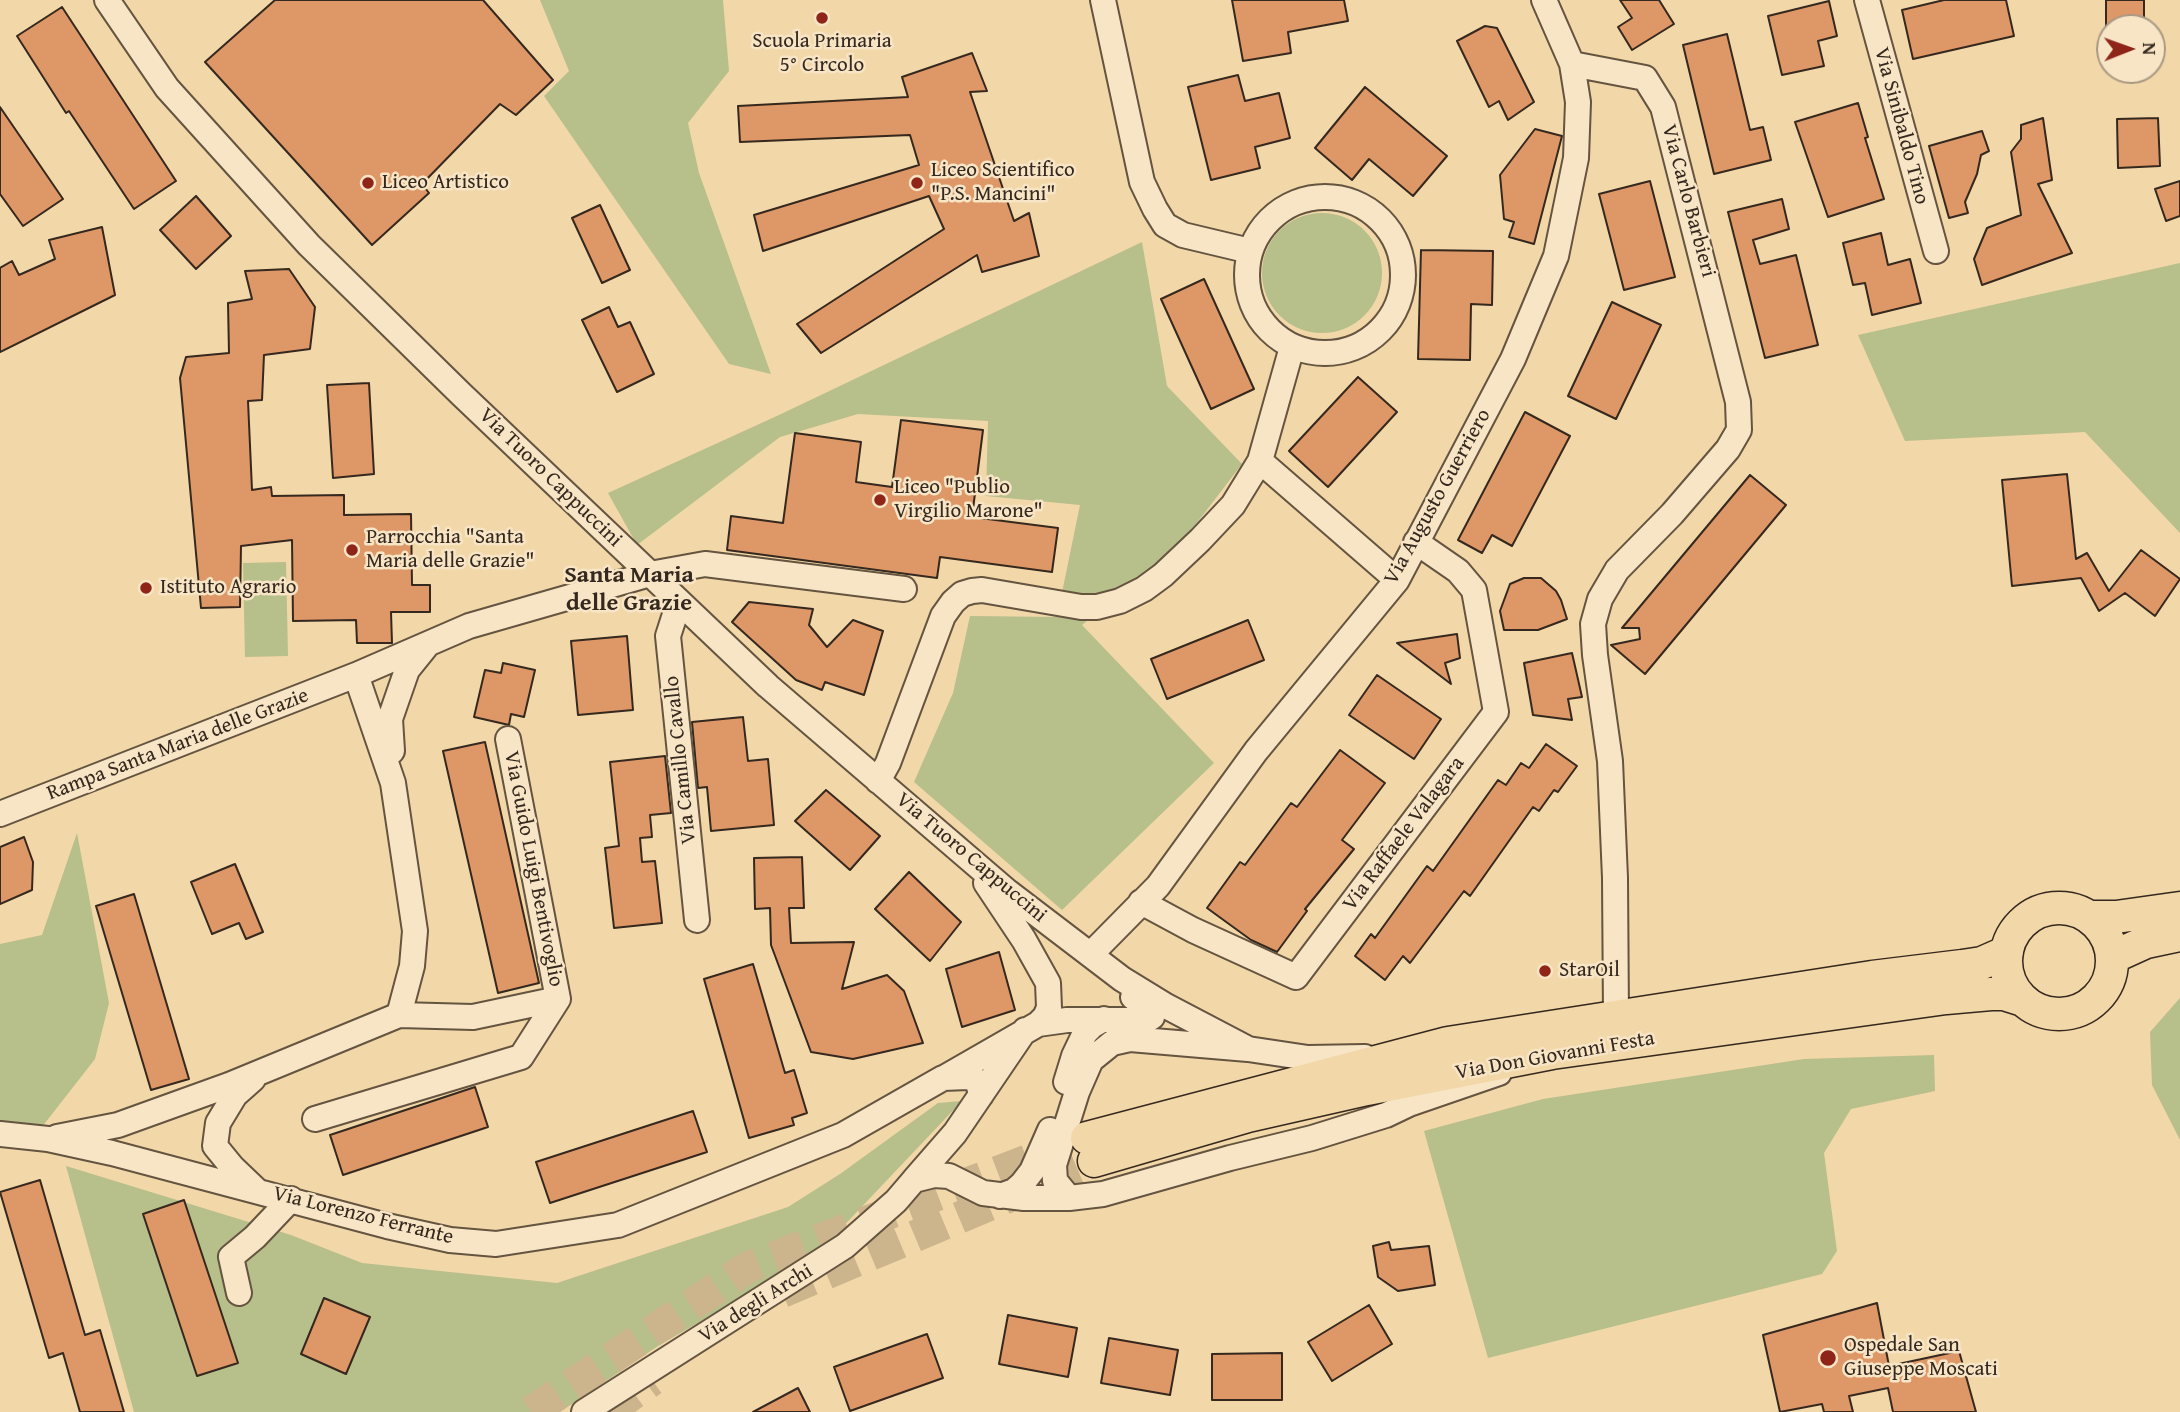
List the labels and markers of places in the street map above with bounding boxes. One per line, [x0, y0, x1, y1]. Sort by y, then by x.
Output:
marker: Scuola Primaria 5° Circolo [814, 10, 830, 26]
place label: Scuola Primaria 5° Circolo [752, 29, 892, 79]
place label: Liceo Scientifico "P.S. Mancini" [931, 158, 1075, 208]
place label: Liceo Artistico [382, 170, 509, 196]
marker: Liceo Artistico [360, 175, 376, 191]
marker: Liceo Scientifico "P.S. Mancini" [909, 175, 925, 191]
place label: Liceo "Publio Virgilio Marone" [894, 475, 1043, 525]
marker: Liceo "Publio Virgilio Marone" [872, 492, 888, 508]
place label: Parrocchia "Santa Maria delle Grazie" [366, 525, 534, 575]
marker: Parrocchia "Santa Maria delle Grazie" [344, 542, 360, 558]
place label: Istituto Agrario [160, 575, 296, 601]
marker: Istituto Agrario [138, 580, 154, 596]
place label: StarOil [1559, 958, 1620, 984]
marker: StarOil [1537, 963, 1553, 979]
place label: Ospedale San Giuseppe Moscati [1844, 1333, 1998, 1383]
marker: Ospedale San Giuseppe Moscati [1818, 1348, 1838, 1368]

